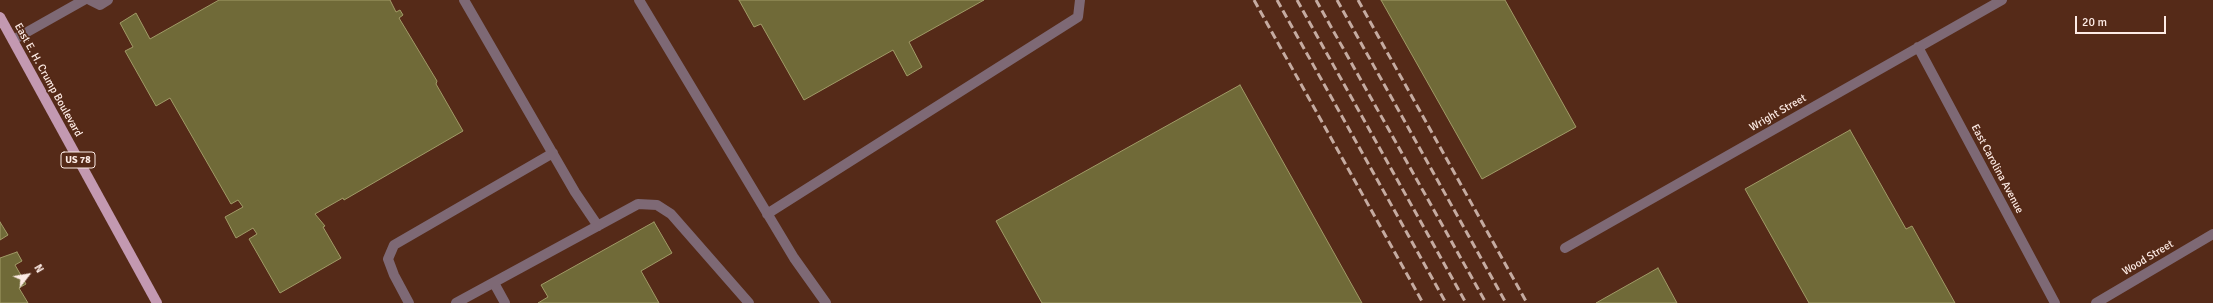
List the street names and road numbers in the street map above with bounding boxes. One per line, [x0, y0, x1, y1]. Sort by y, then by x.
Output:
street label: East E. H. Crump Boulevard [11, 21, 85, 139]
street label: Wright Street [1747, 92, 1809, 134]
street label: East Carolina Avenue [1968, 122, 2026, 216]
road number: US 78 [61, 152, 95, 168]
street label: Wood Street [2120, 238, 2176, 278]

